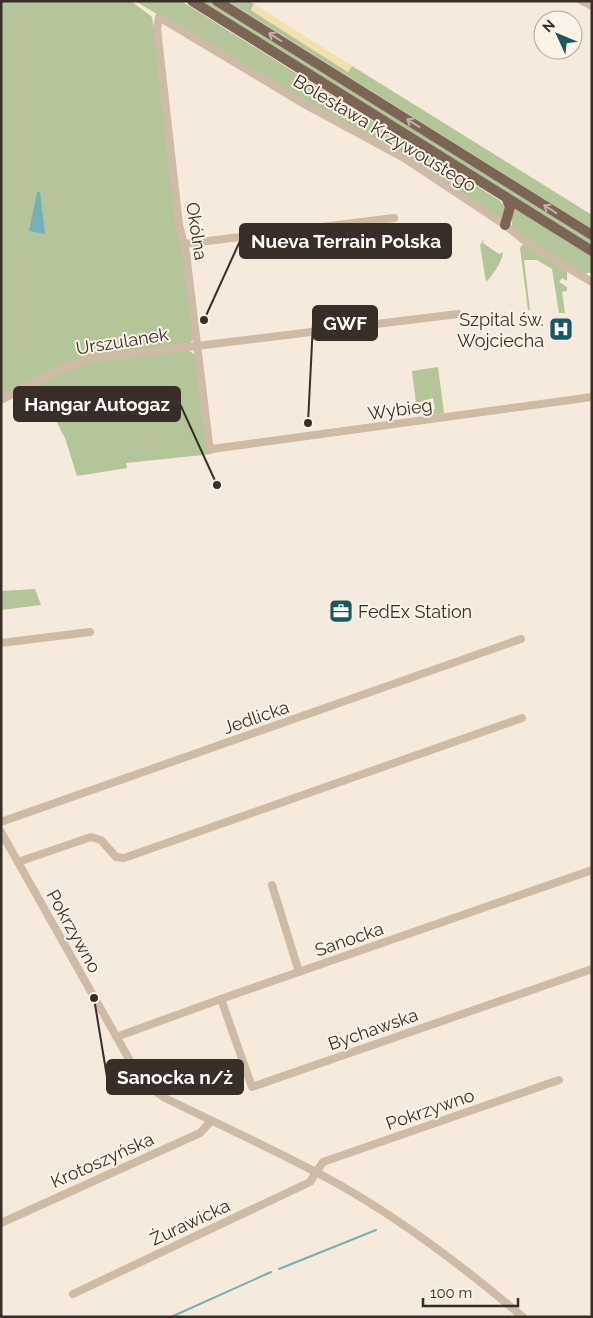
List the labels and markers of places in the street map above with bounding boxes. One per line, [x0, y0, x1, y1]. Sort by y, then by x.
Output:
callout: Nueva Terrain Polska [240, 224, 451, 258]
callout: GWF [313, 306, 377, 340]
place label: Szpital św. Wojciecha [457, 309, 544, 351]
hospital icon: Szpital św. Wojciecha [548, 316, 574, 342]
callout: Hangar Autogaz [14, 387, 180, 421]
office icon: FedEx Station [328, 598, 354, 624]
place label: FedEx Station [358, 601, 472, 622]
callout: Sanocka n/ż [107, 1060, 243, 1094]

